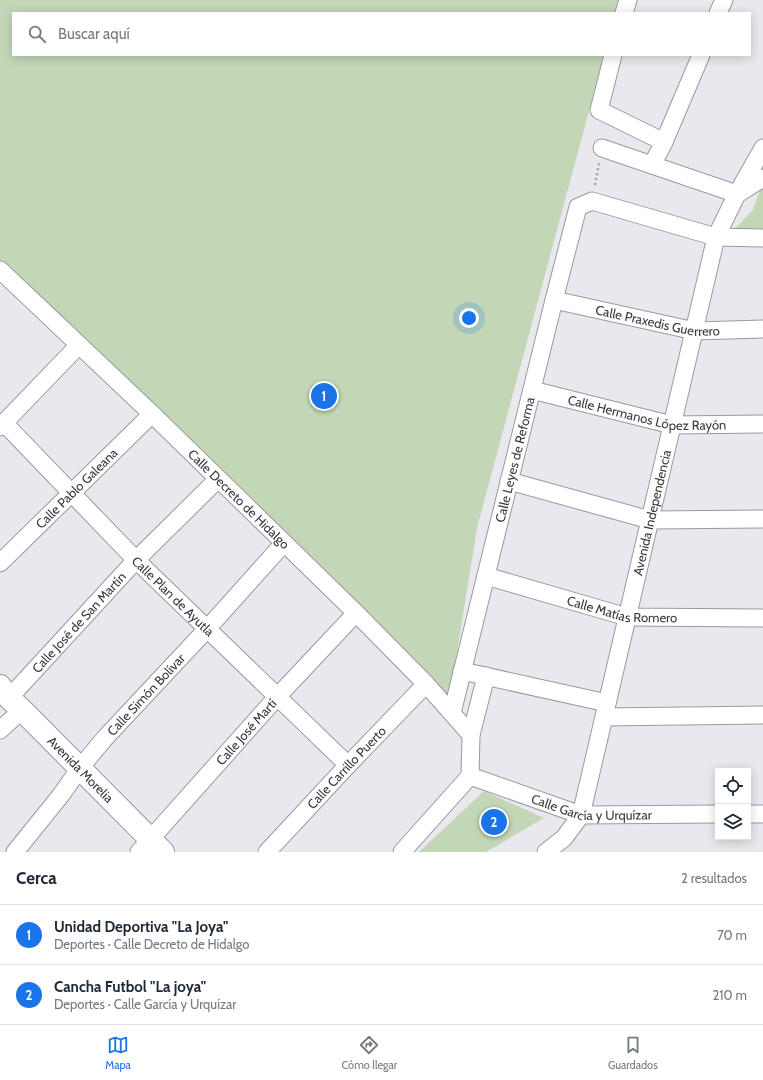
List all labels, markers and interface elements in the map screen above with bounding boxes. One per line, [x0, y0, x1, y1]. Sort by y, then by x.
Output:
search box [12, 12, 751, 56]
icon: search [26, 23, 48, 45]
text: Buscar aquí [58, 25, 130, 43]
street label: Calle Praxedis Guerrero [594, 301, 720, 339]
your location [459, 308, 479, 328]
pin: 1 [311, 381, 337, 411]
street label: Calle Hermanos López Rayón [566, 391, 726, 433]
street label: Calle Leyes de Reforma [491, 395, 538, 524]
street label: Calle Pablo Galeana [32, 444, 121, 532]
street label: Calle Decreto de Hidalgo [185, 446, 293, 552]
street label: Avenida Independencia [629, 447, 674, 577]
street label: Calle Plan de Ayutla [129, 553, 218, 640]
street label: Calle José de San Martín [28, 568, 129, 676]
street label: Calle Matías Romero [565, 592, 677, 625]
street label: Calle Simón Bolívar [104, 649, 189, 739]
street label: Calle José Martí [212, 695, 280, 768]
street label: Calle Carrillo Puerto [303, 723, 389, 812]
street label: Avenida Morelia [44, 733, 118, 806]
map controls [715, 768, 751, 840]
button: locate [715, 768, 751, 804]
street label: Calle García y Urquízar [529, 790, 653, 823]
button: layers [715, 804, 751, 840]
pin: 2 [481, 807, 507, 837]
text: Cerca [16, 868, 57, 888]
text: 2 resultados [681, 870, 747, 886]
text: Unidad Deportiva "La Joya" [54, 918, 228, 936]
text: 1 [27, 927, 31, 943]
text: 70 m [717, 927, 747, 943]
text: Deportes · Calle Decreto de Hidalgo [54, 936, 249, 952]
text: Cancha Futbol "La joya" [54, 978, 206, 996]
text: 2 [26, 987, 32, 1003]
text: 210 m [713, 987, 747, 1003]
text: Deportes · Calle García y Urquízar [54, 996, 236, 1012]
tab: Mapa [105, 1034, 131, 1072]
tab: Cómo llegar [341, 1034, 397, 1072]
tab: Guardados [608, 1034, 658, 1072]

